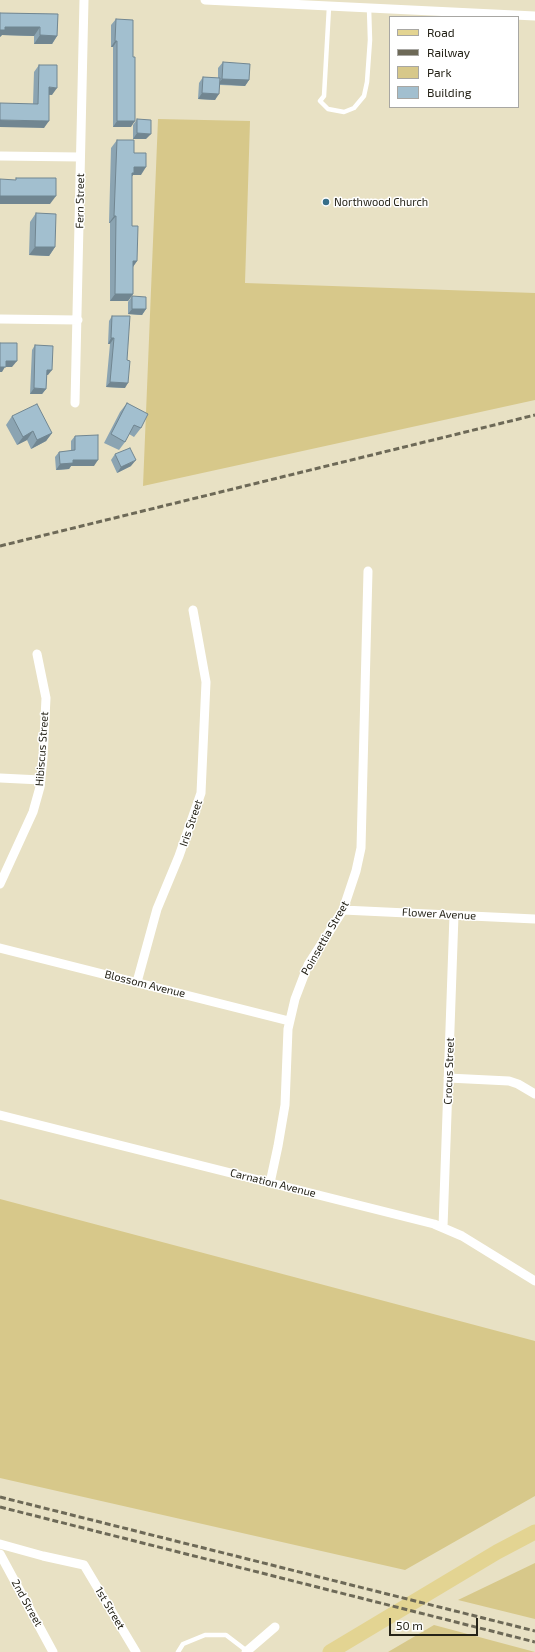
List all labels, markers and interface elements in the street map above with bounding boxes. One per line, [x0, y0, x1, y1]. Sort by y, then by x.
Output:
legend [389, 16, 519, 108]
text: Road [427, 25, 455, 39]
text: Railway [427, 45, 470, 59]
text: Park [427, 65, 452, 79]
text: Building [427, 85, 471, 99]
street label: Fern Street [73, 173, 87, 229]
place label: Northwood Church [334, 195, 428, 209]
marker: Northwood Church [321, 197, 331, 207]
street label: Hibiscus Street [33, 711, 51, 787]
street label: Iris Street [177, 798, 205, 848]
street label: Poinsettia Street [298, 899, 352, 977]
street label: Flower Avenue [402, 905, 476, 923]
street label: Blossom Avenue [103, 968, 187, 1000]
street label: Crocus Street [441, 1037, 457, 1105]
street label: Carnation Avenue [229, 1166, 317, 1200]
street label: 2nd Street [9, 1577, 45, 1629]
street label: 1st Street [92, 1584, 128, 1632]
scale bar [391, 1610, 480, 1636]
text: 50 m [396, 1618, 423, 1632]

